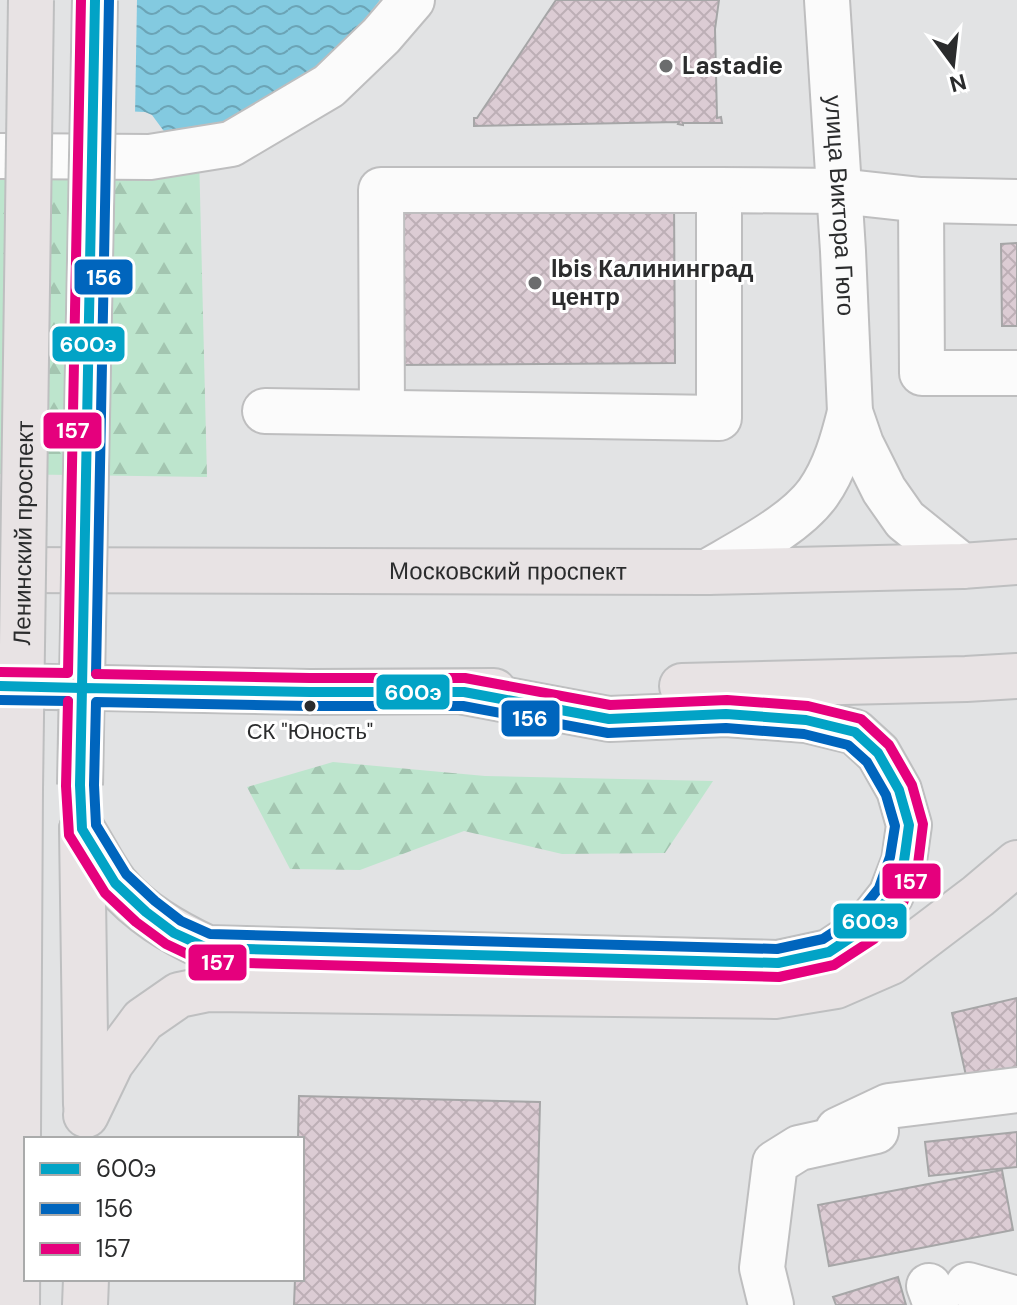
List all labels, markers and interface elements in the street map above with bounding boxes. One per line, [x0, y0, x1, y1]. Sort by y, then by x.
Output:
north arrow [913, 24, 993, 104]
place label: Lastadie [682, 50, 783, 81]
marker: Lastadie [657, 57, 675, 75]
text: N [947, 67, 970, 99]
street label: улица Виктора Гюго [818, 94, 862, 317]
place label: Ibis Калининград центр [551, 253, 754, 312]
line badge: 156 [73, 258, 134, 296]
text: 156 [86, 263, 122, 292]
marker: Ibis Калининград центр [526, 274, 544, 292]
line badge: 600э [51, 325, 126, 363]
text: 600э [59, 330, 117, 359]
line badge: 157 [42, 411, 103, 450]
text: 157 [56, 416, 90, 445]
street label: Ленинский проспект [6, 421, 40, 646]
street label: Московский проспект [389, 555, 627, 587]
line badge: 600э [375, 673, 451, 711]
text: 600э [384, 678, 442, 707]
marker: СК "Юность" [302, 698, 318, 714]
line badge: 156 [500, 699, 561, 738]
text: 156 [512, 704, 548, 733]
place label: СК "Юность" [247, 717, 373, 746]
line badge: 157 [881, 862, 942, 900]
text: 157 [894, 867, 928, 896]
line badge: 600э [832, 902, 908, 940]
text: 600э [841, 907, 899, 936]
line badge: 157 [187, 943, 248, 982]
text: 157 [201, 948, 235, 977]
legend [24, 1137, 304, 1281]
text: 600э [96, 1153, 156, 1184]
text: 156 [96, 1193, 133, 1224]
text: 157 [96, 1233, 131, 1264]

